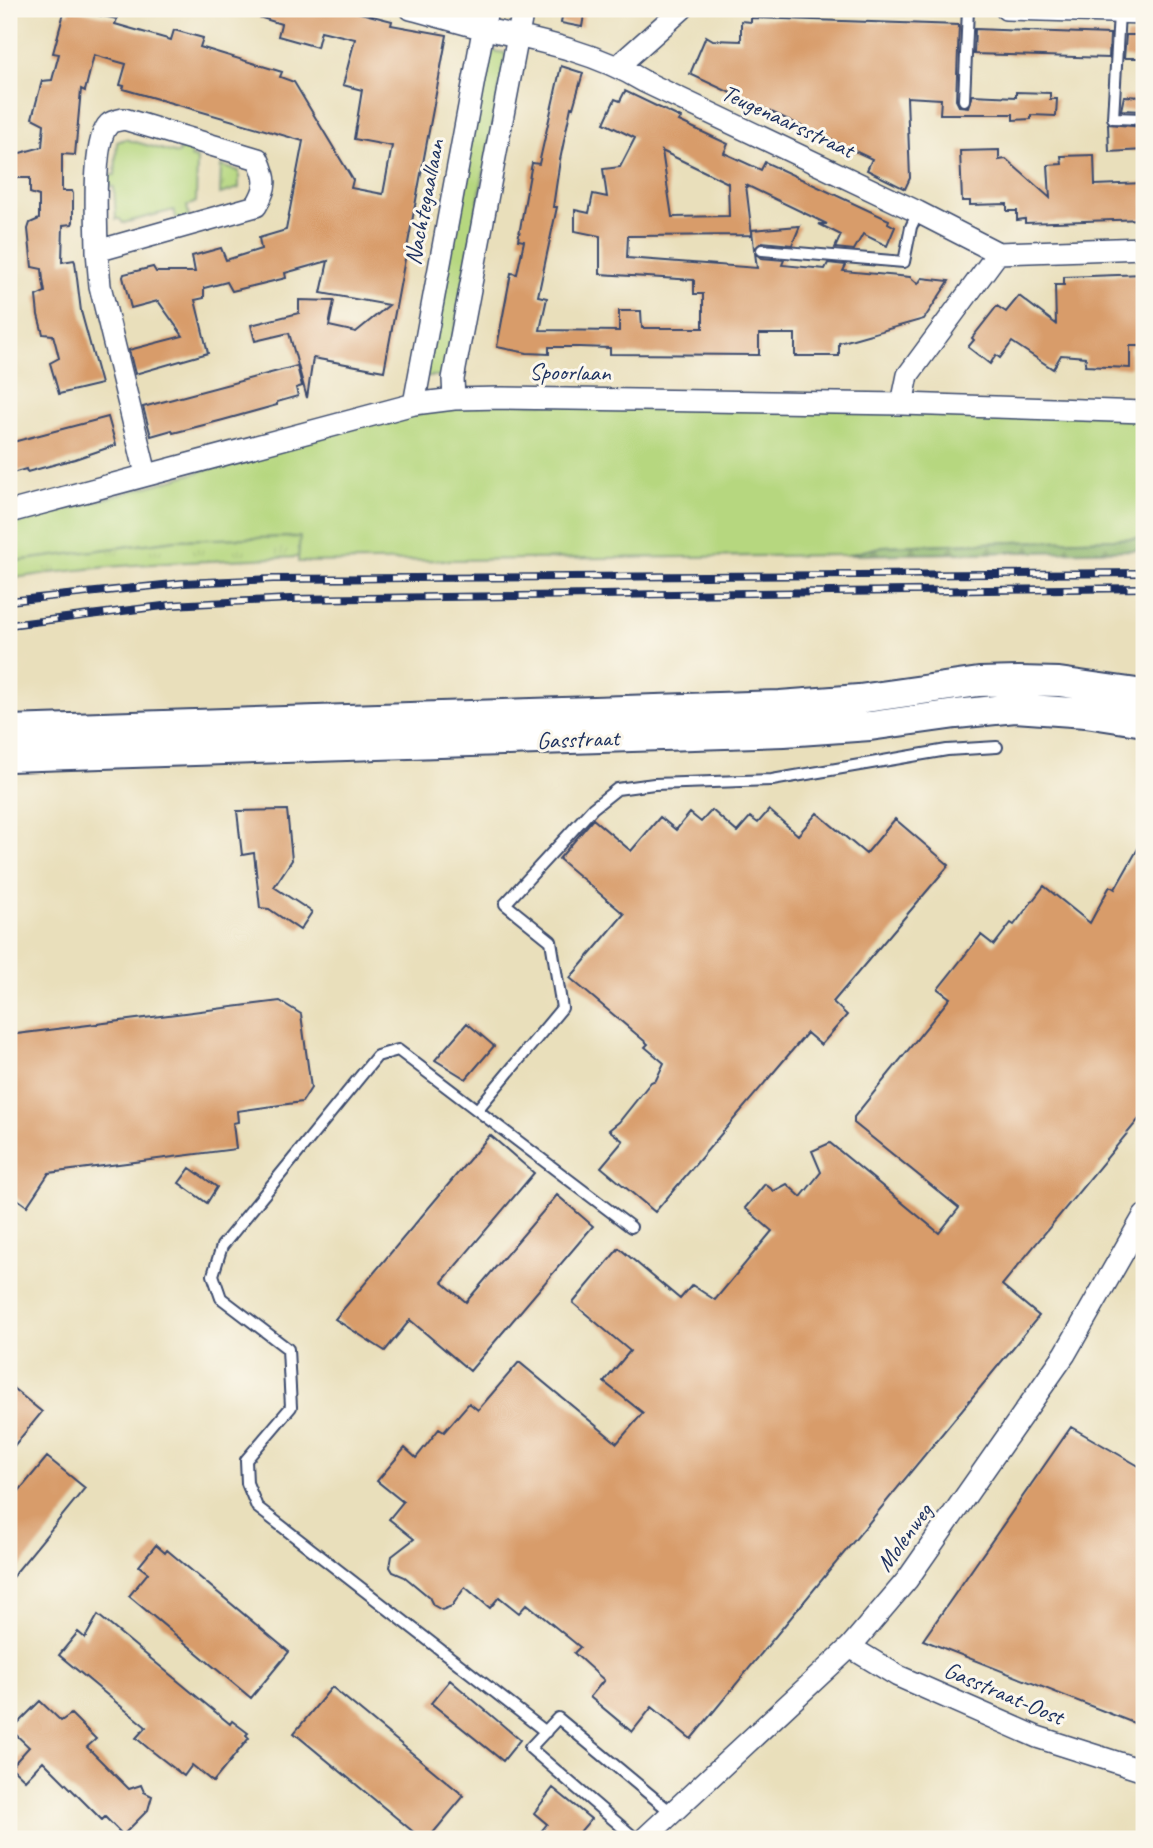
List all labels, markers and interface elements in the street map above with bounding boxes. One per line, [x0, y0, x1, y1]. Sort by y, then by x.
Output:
street label: Teugenaarsstraat [717, 77, 861, 166]
street label: Nachtegaallaan [397, 136, 451, 267]
street label: Spoorlaan [529, 356, 612, 388]
street label: Gasstraat [536, 722, 622, 755]
street label: Molenweg [869, 1496, 940, 1577]
street label: Gasstraat-Oost [940, 1654, 1070, 1732]

